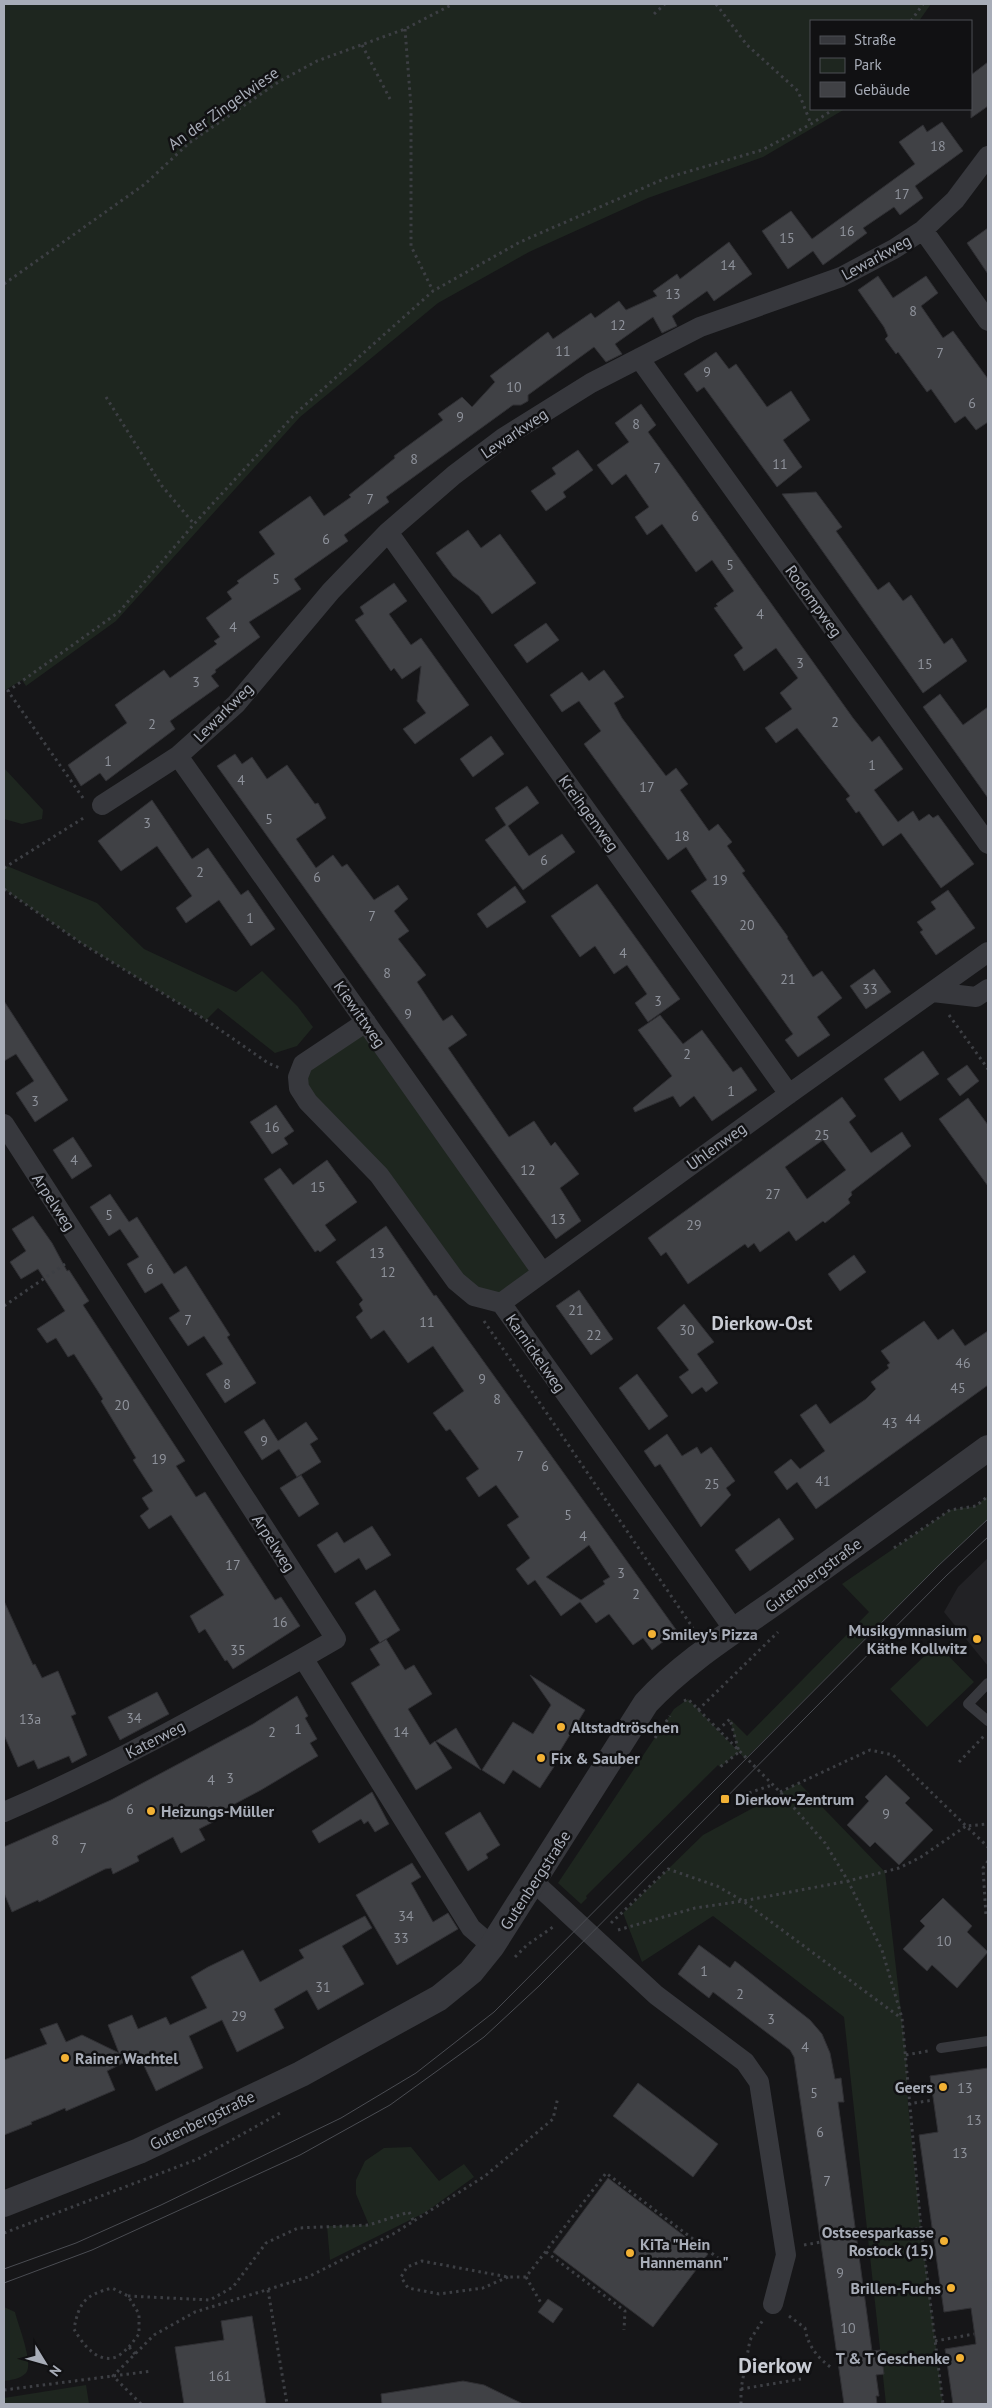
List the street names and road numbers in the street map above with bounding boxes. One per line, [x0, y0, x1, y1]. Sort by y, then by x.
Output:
street label: An der Zingelwiese [164, 62, 282, 154]
street label: Lewarkweg [838, 230, 914, 284]
street label: Lewarkweg [477, 403, 551, 463]
street label: Rodompweg [781, 561, 847, 641]
street label: Lewarkweg [189, 678, 257, 746]
street label: Kreihgenweg [555, 771, 623, 855]
street label: Kiewittweg [330, 977, 390, 1051]
street label: Uhlenweg [682, 1118, 750, 1174]
street label: Arpelweg [28, 1170, 80, 1234]
street label: Karnickelweg [502, 1310, 570, 1396]
street label: Arpelweg [248, 1511, 300, 1575]
street label: Gutenbergstraße [761, 1533, 865, 1617]
street label: Katerweg [122, 1716, 188, 1762]
street label: Gutenbergstraße [495, 1827, 575, 1933]
street label: Gutenbergstraße [146, 2086, 258, 2154]

